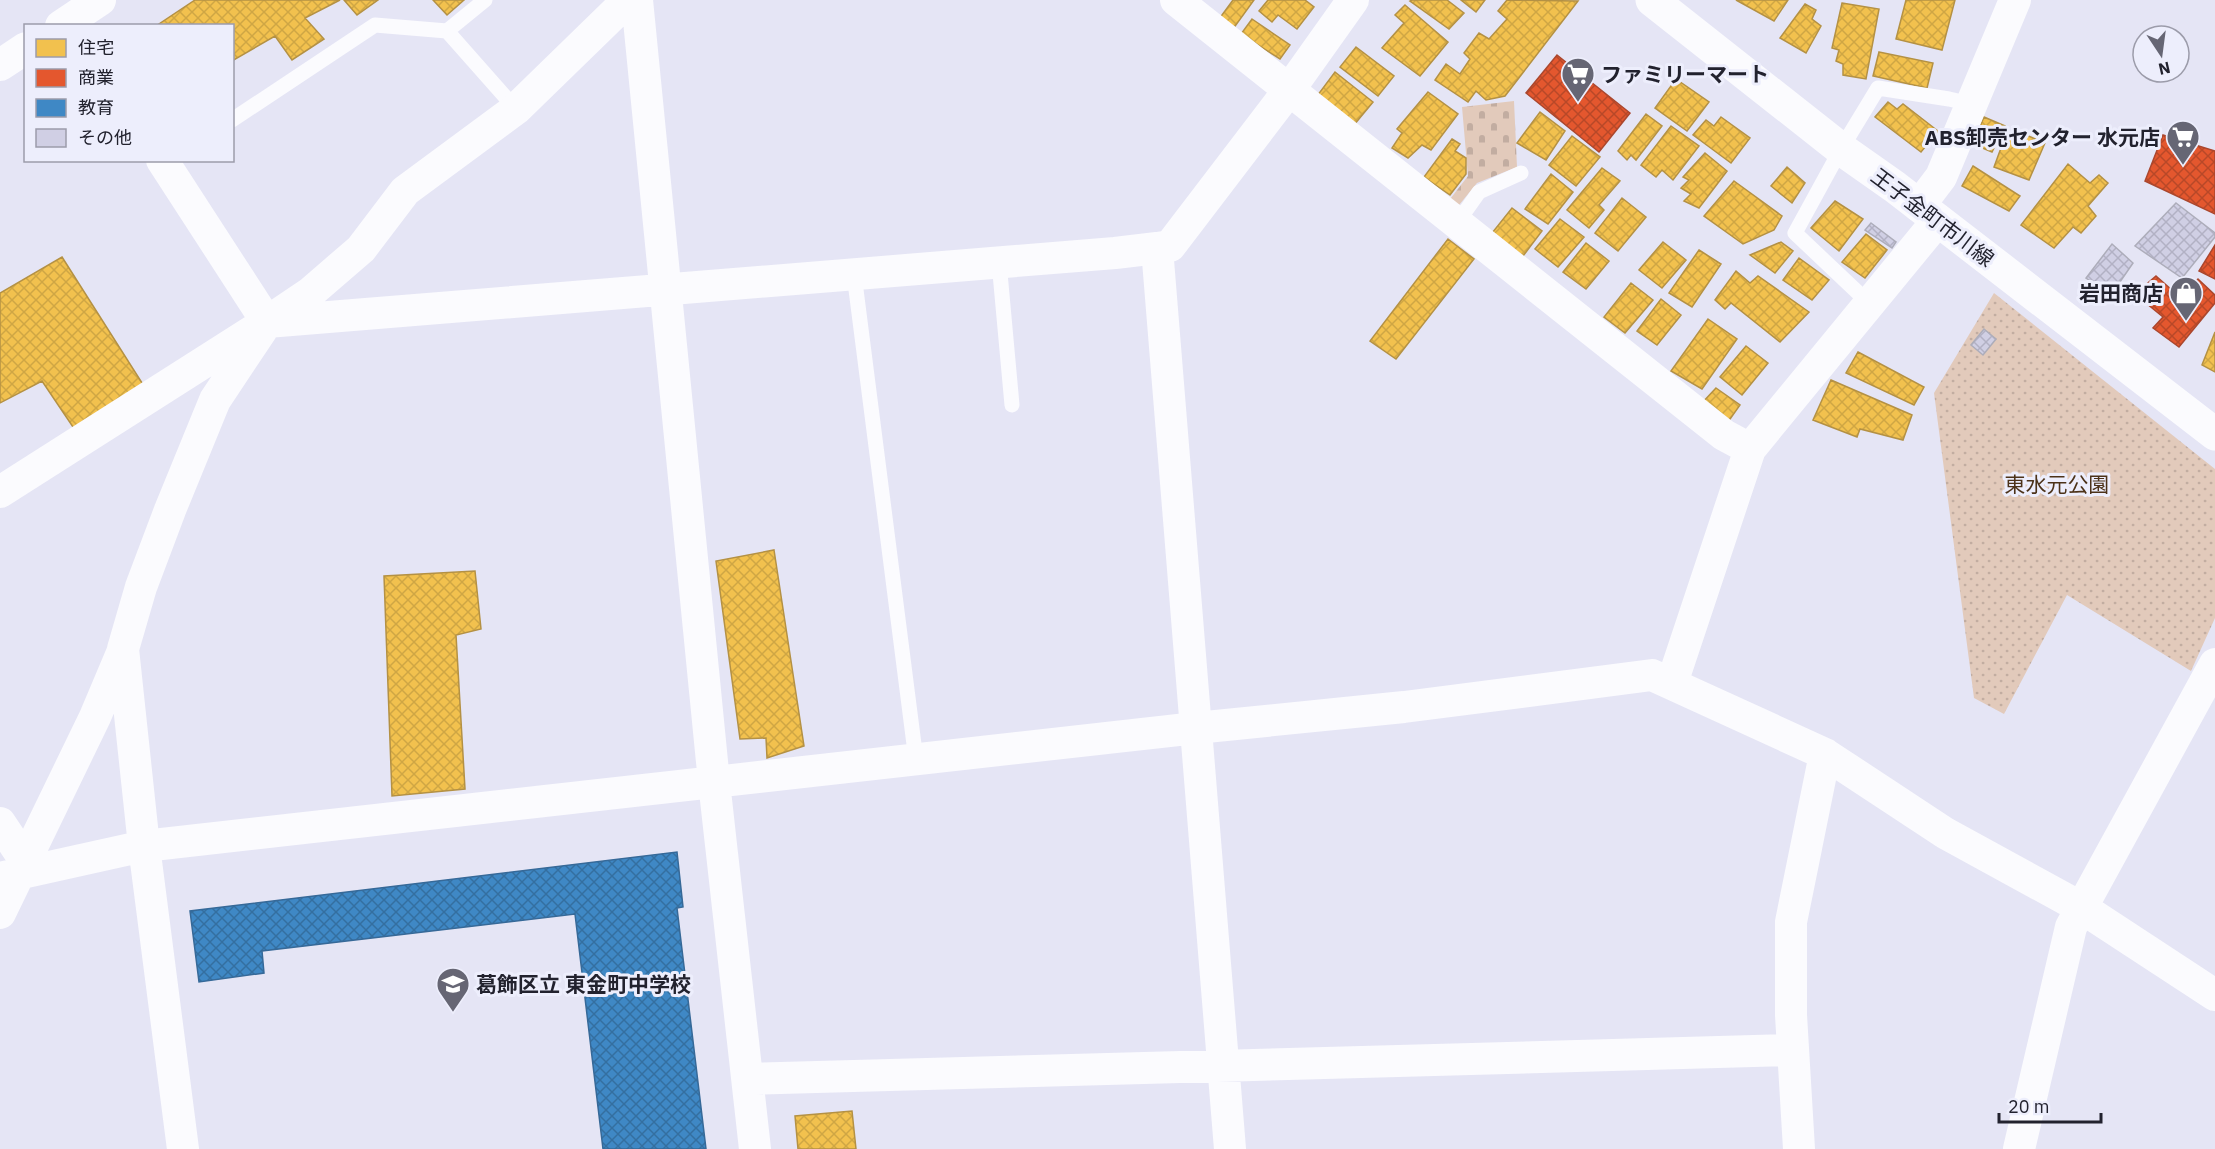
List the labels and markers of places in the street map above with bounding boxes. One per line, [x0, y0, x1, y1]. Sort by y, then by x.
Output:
supermarket icon: ファミリーマート [1560, 56, 1596, 103]
place label: ファミリーマート [1601, 60, 1769, 88]
supermarket icon: ABS卸売センター 水元店 [2165, 119, 2201, 166]
place label: ABS卸売センター 水元店 [1925, 123, 2160, 151]
shop icon: 岩田商店 [2168, 275, 2204, 322]
place label: 岩田商店 [2079, 279, 2163, 307]
school or university icon: 葛飾区立 東金町中学校 [435, 966, 471, 1013]
place label: 葛飾区立 東金町中学校 [476, 970, 691, 998]

